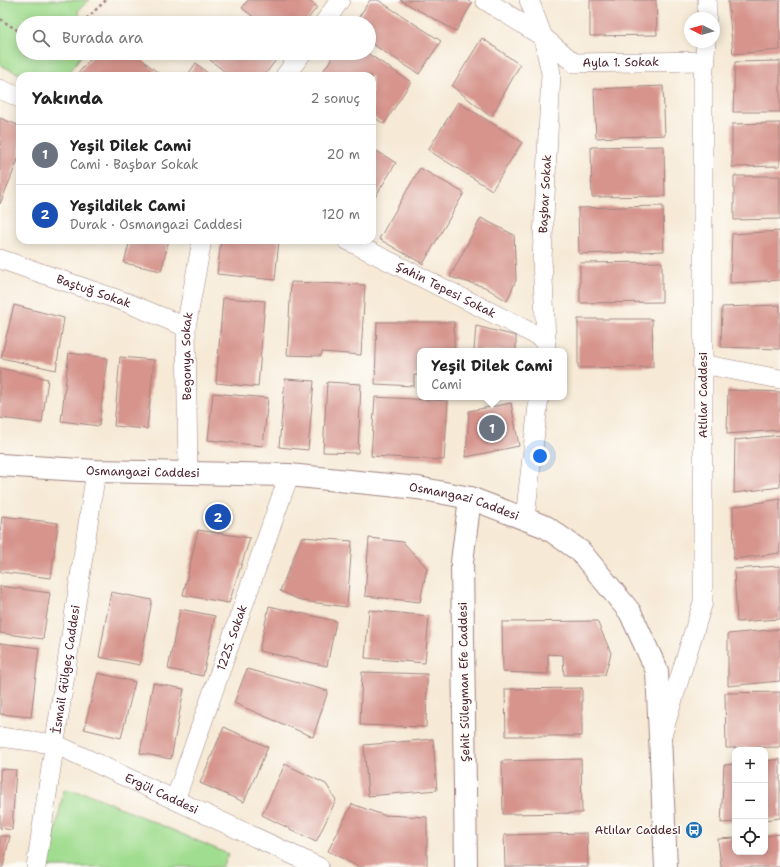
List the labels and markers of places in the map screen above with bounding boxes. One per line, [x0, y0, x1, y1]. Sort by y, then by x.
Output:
pin: 1 [479, 413, 505, 443]
pin: 2 [205, 502, 231, 532]
bus stop icon: Atlılar Caddesi [684, 820, 704, 840]
place label: Atlılar Caddesi [594, 822, 681, 838]

